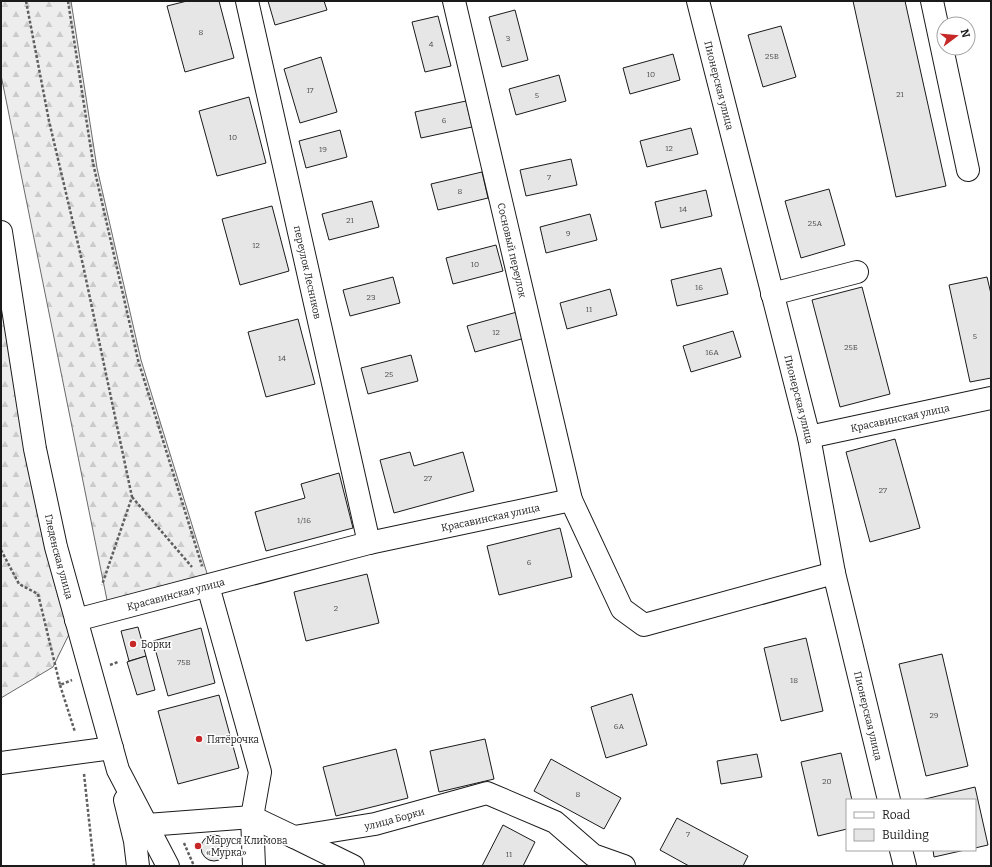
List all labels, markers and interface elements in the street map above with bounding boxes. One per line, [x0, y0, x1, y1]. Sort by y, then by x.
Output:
north arrow [936, 16, 976, 56]
house number: 8 [199, 28, 204, 37]
text: N [958, 28, 973, 40]
house number: 3 [506, 34, 511, 43]
house number: 4 [429, 40, 434, 49]
street label: Пионерская улица [701, 40, 736, 132]
house number: 25В [765, 52, 779, 61]
house number: 10 [647, 70, 655, 79]
house number: 17 [306, 86, 314, 95]
house number: 21 [896, 90, 905, 99]
house number: 5 [535, 91, 539, 100]
house number: 6 [442, 116, 447, 125]
house number: 10 [229, 133, 237, 142]
house number: 12 [665, 144, 673, 153]
house number: 19 [319, 145, 327, 154]
house number: 7 [547, 173, 551, 182]
house number: 8 [458, 187, 463, 196]
street label: Сосновый переулок [495, 202, 528, 299]
house number: 14 [679, 205, 687, 214]
house number: 21 [346, 216, 355, 225]
house number: 25А [808, 219, 822, 228]
street label: переулок Лесников [291, 225, 323, 321]
house number: 9 [566, 229, 571, 238]
house number: 12 [252, 241, 260, 250]
house number: 10 [471, 260, 479, 269]
house number: 16 [695, 283, 703, 292]
house number: 23 [367, 293, 376, 302]
house number: 11 [586, 305, 593, 314]
house number: 12 [492, 328, 500, 337]
house number: 5 [973, 332, 977, 341]
house number: 25Б [844, 343, 858, 352]
house number: 16А [705, 348, 719, 357]
house number: 14 [278, 354, 286, 363]
street label: Пионерская улица [781, 354, 815, 445]
house number: 25 [385, 370, 393, 379]
street label: Красавинская улица [850, 402, 951, 435]
house number: 27 [424, 474, 432, 483]
house number: 27 [879, 486, 887, 495]
street label: Красавинская улица [440, 502, 542, 535]
street label: Гледенская улица [42, 513, 75, 601]
house number: 1/16 [297, 516, 311, 525]
house number: 6 [527, 558, 532, 567]
street label: Красавинская улица [126, 576, 227, 613]
house number: 2 [334, 604, 338, 613]
marker: Борки [128, 639, 138, 649]
place label: Борки [141, 639, 172, 651]
house number: 75В [177, 658, 191, 667]
street label: Пионерская улица [851, 670, 884, 762]
house number: 18 [790, 676, 798, 685]
house number: 29 [929, 711, 939, 720]
house number: 6А [614, 722, 625, 731]
marker: Пятёрочка [194, 734, 204, 744]
place label: Пятёрочка [207, 734, 259, 746]
house number: 20 [822, 777, 832, 786]
house number: 8 [576, 790, 581, 799]
legend [846, 799, 976, 851]
street label: улица Борки [363, 805, 426, 833]
text: Road [882, 808, 910, 822]
text: Building [882, 828, 929, 842]
house number: 7 [686, 830, 690, 839]
place label: Маруся Климова «Мурка» [206, 835, 288, 859]
marker: Маруся Климова «Мурка» [193, 841, 203, 851]
house number: 11 [506, 850, 513, 859]

